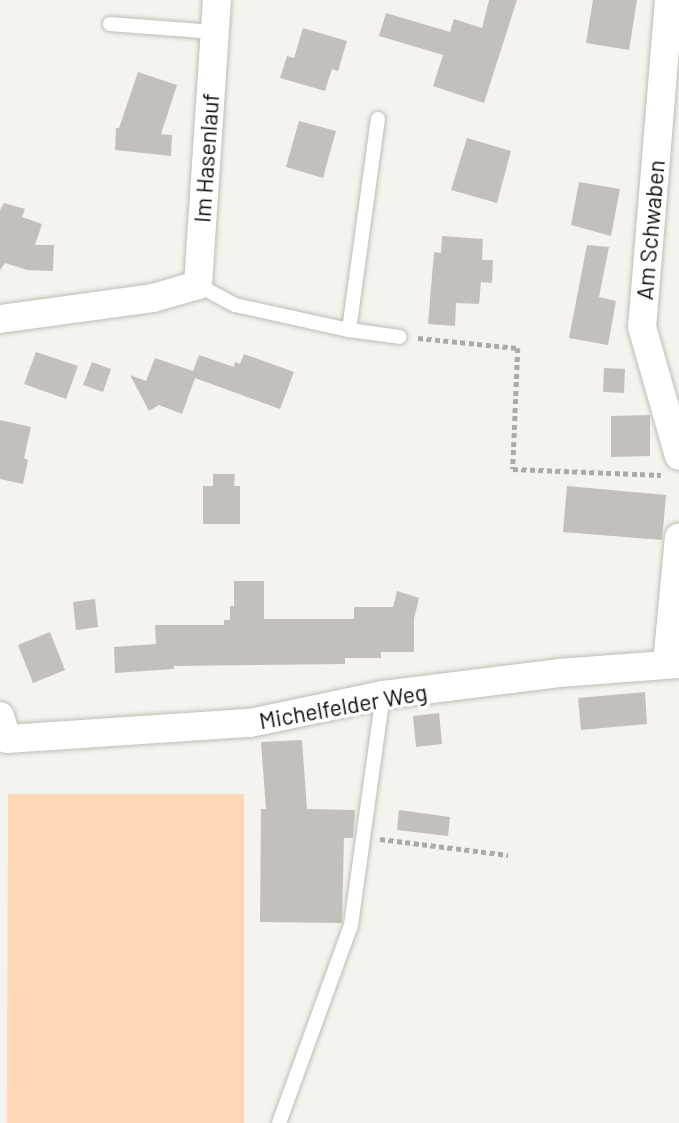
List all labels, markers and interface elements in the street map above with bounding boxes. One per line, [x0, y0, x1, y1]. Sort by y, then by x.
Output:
street label: Im Hasenlauf [188, 92, 224, 224]
street label: Am Schwaben [630, 159, 670, 301]
street label: Michelfelder Weg [257, 678, 429, 734]

